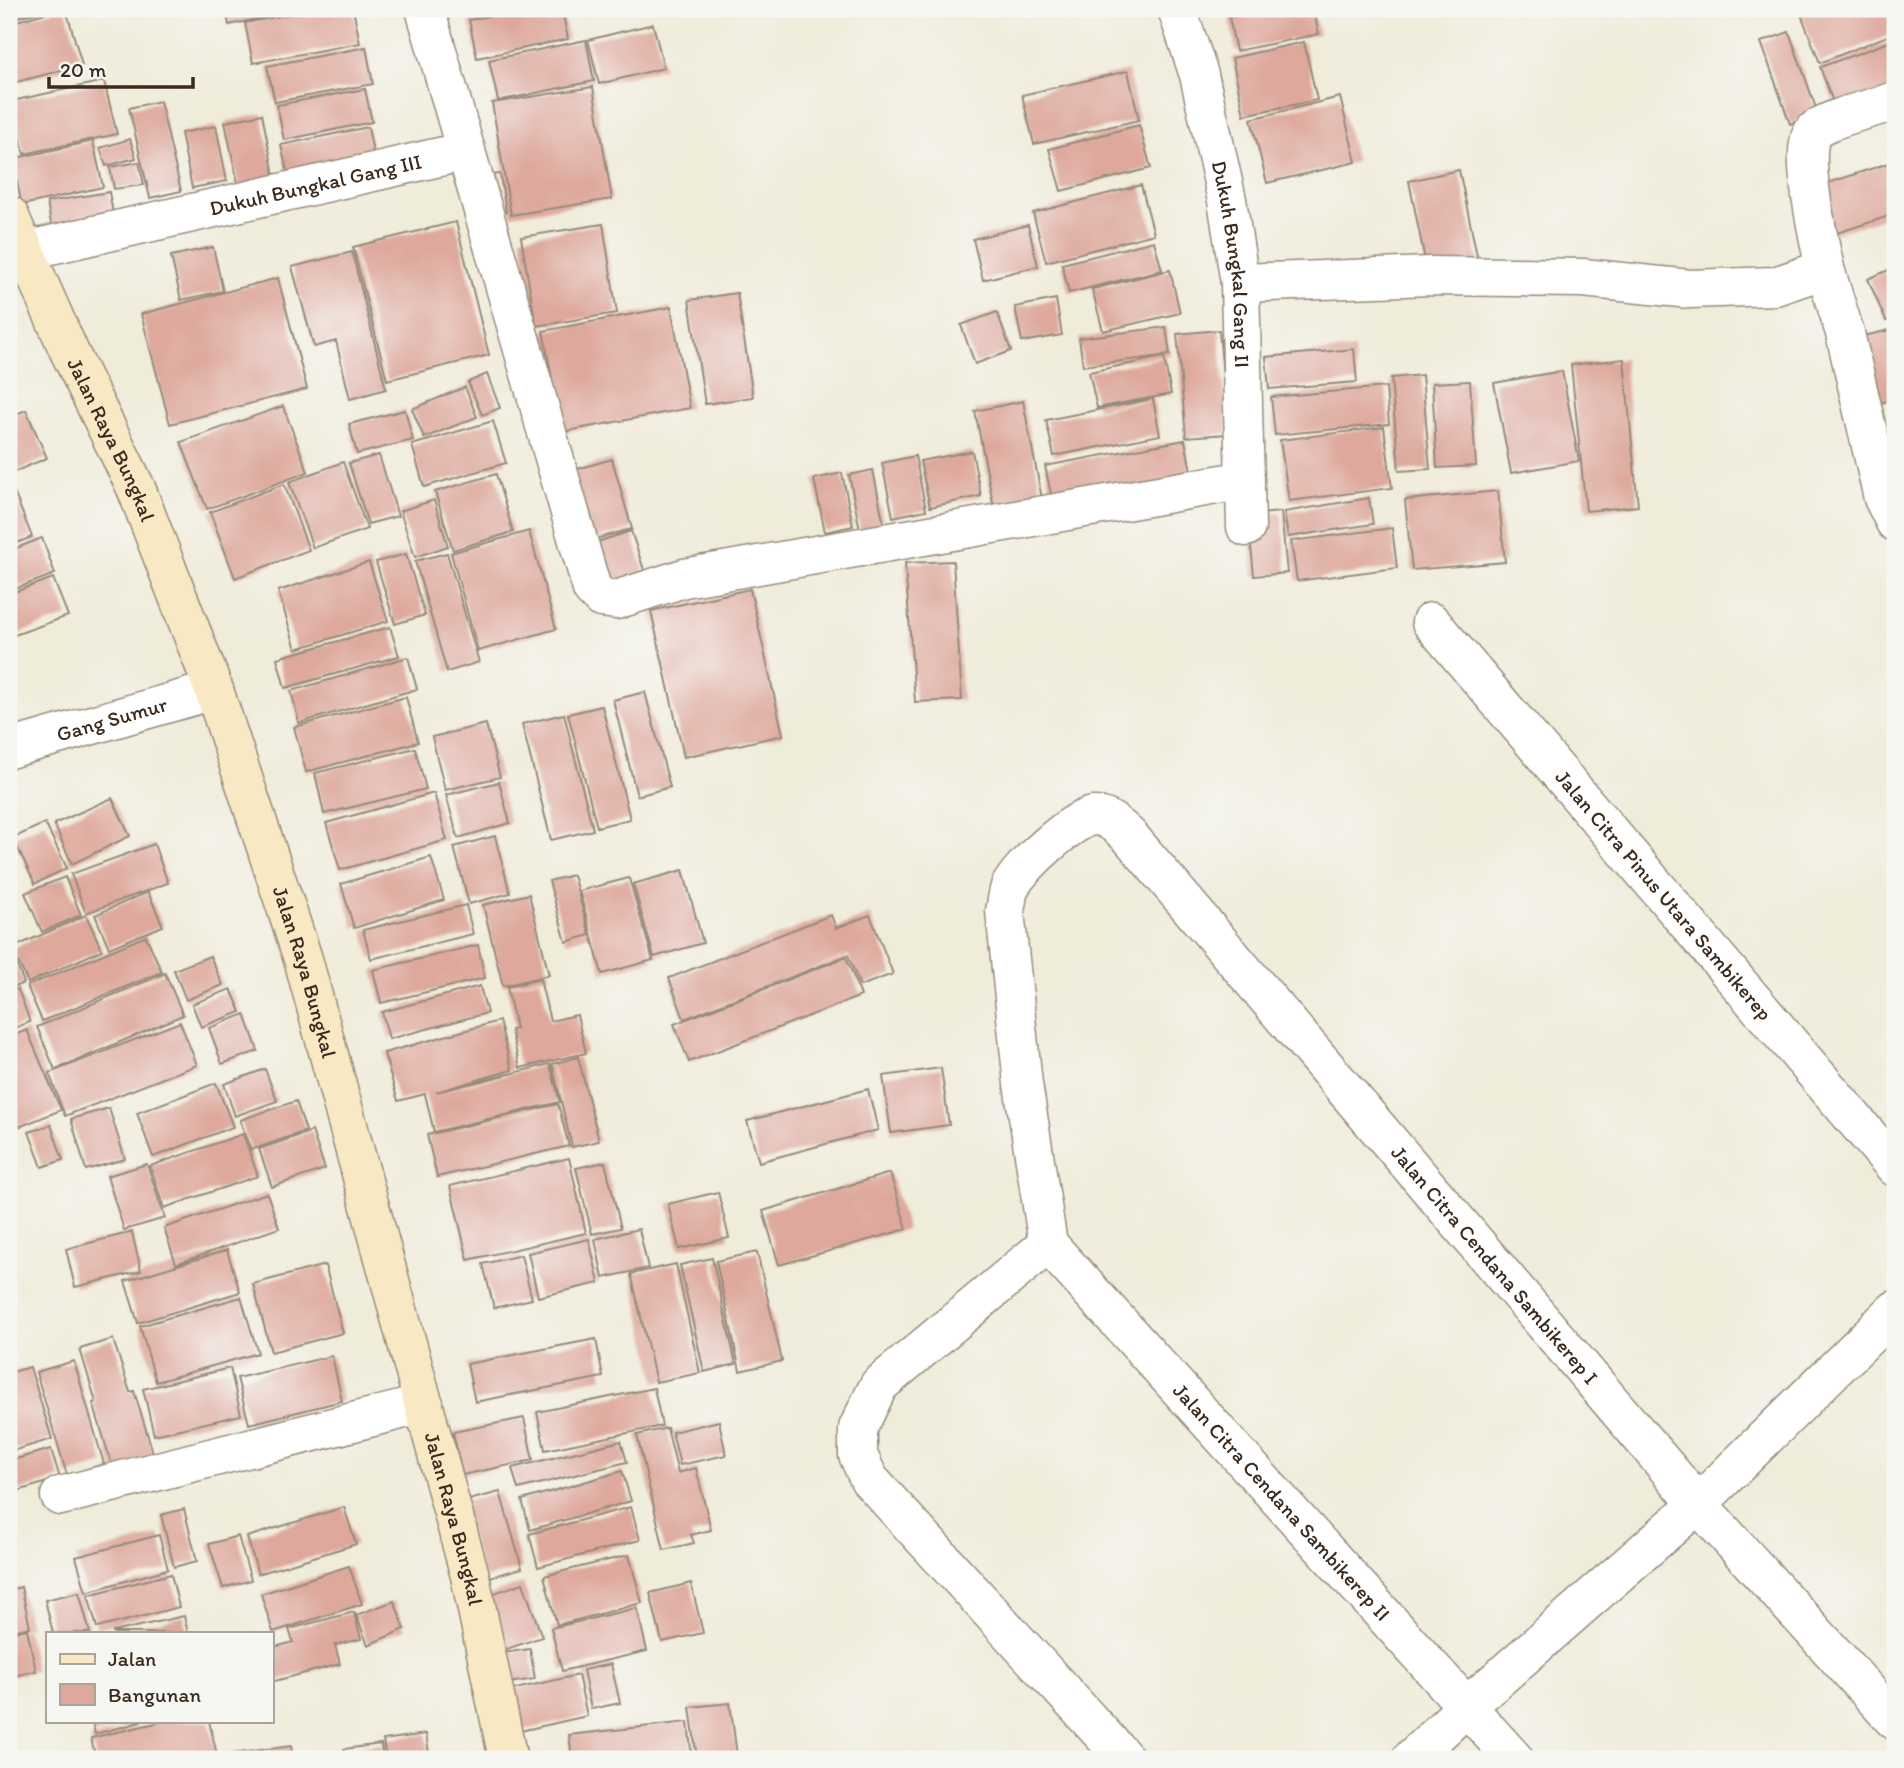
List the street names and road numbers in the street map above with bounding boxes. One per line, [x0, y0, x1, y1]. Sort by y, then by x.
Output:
street label: Dukuh Bungkal Gang III [207, 148, 424, 221]
street label: Dukuh Bungkal Gang II [1207, 158, 1255, 368]
street label: Jalan Raya Bungkal [62, 354, 161, 525]
street label: Gang Sumur [54, 691, 170, 747]
street label: Jalan Citra Pinus Utara Sambikerep [1550, 765, 1778, 1025]
street label: Jalan Raya Bungkal [268, 883, 342, 1061]
street label: Jalan Citra Cendana Sambikerep I [1386, 1140, 1604, 1389]
street label: Jalan Citra Cendana Sambikerep II [1168, 1378, 1396, 1626]
street label: Jalan Raya Bungkal [420, 1429, 489, 1608]

